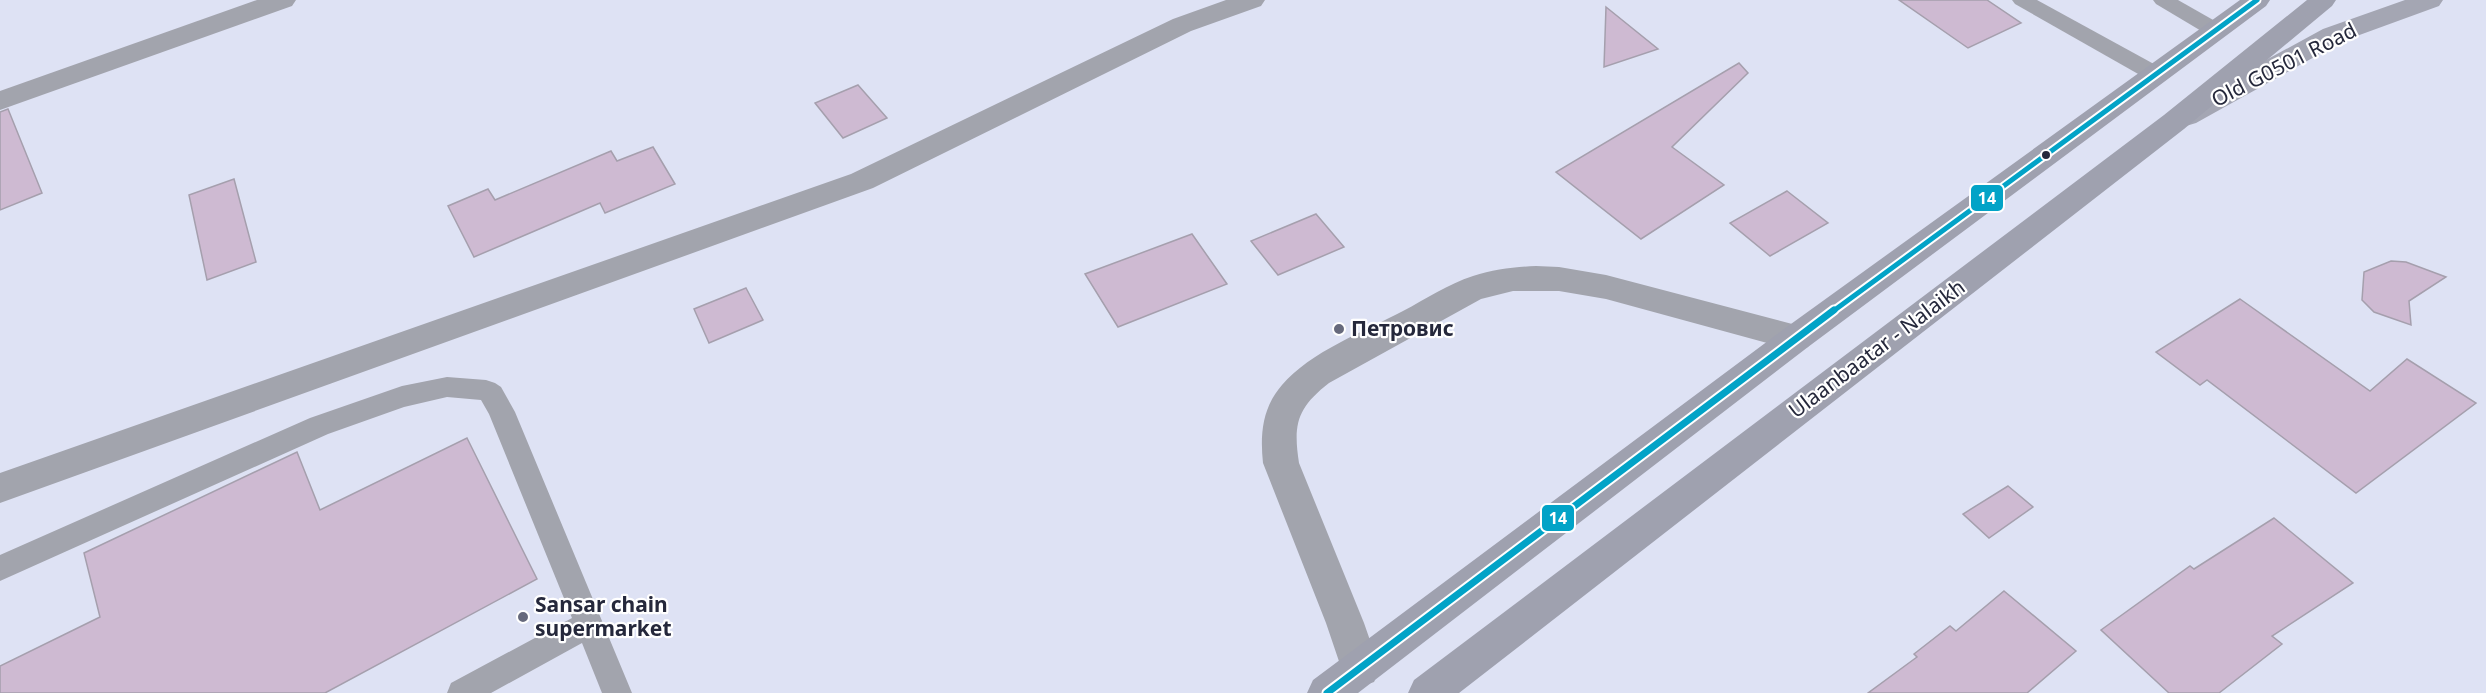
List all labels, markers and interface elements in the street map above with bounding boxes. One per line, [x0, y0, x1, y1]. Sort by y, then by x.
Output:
street label: Old G0501 Road [2206, 15, 2361, 113]
unlabelled marker [2040, 149, 2052, 161]
line badge: 14 [1970, 184, 2004, 212]
text: 14 [1978, 187, 1996, 209]
street label: Ulaanbaatar - Nalaikh [1782, 273, 1970, 424]
place label: Петровис [1351, 314, 1454, 342]
marker: Петровис [1332, 322, 1346, 336]
line badge: 14 [1541, 504, 1575, 532]
text: 14 [1549, 507, 1567, 529]
place label: Sansar chain supermarket [535, 590, 672, 642]
marker: Sansar chain supermarket [516, 610, 530, 624]

